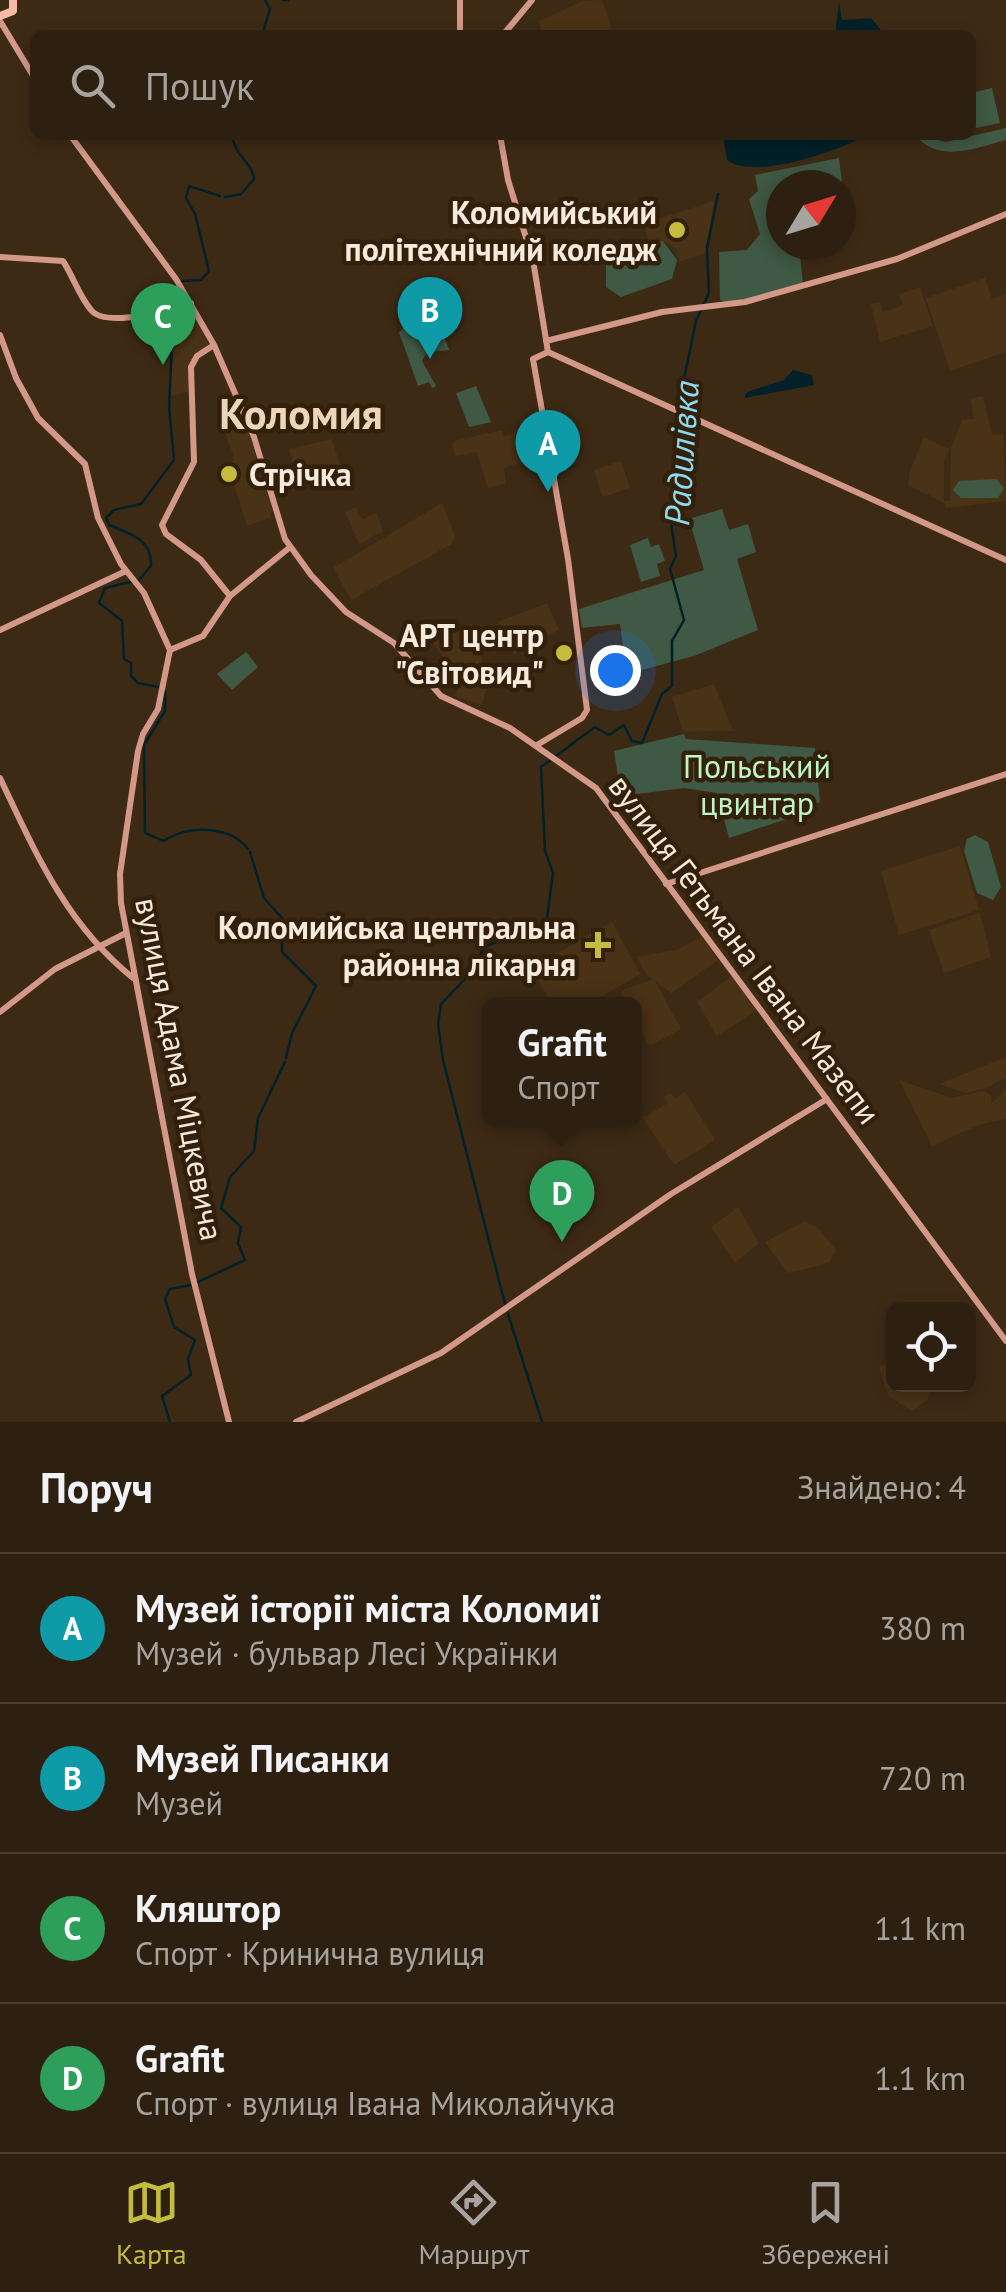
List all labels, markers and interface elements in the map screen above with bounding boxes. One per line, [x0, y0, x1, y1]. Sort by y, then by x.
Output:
search box [30, 30, 976, 140]
icon: search [65, 58, 120, 113]
text: Пошук [145, 61, 254, 110]
north arrow [766, 170, 856, 260]
place label: Коломийський політехнічний коледж [345, 191, 658, 270]
marker: Коломийський політехнічний коледж [666, 219, 688, 241]
pin: B [398, 276, 462, 359]
pin: C [130, 282, 196, 365]
water label: Радилівка [653, 379, 709, 527]
district label: Коломия [219, 386, 383, 441]
pin: A [516, 410, 580, 492]
place label: Стрічка [249, 453, 352, 495]
marker: Стрічка [218, 463, 240, 485]
place label: АРТ центр "Світовид" [395, 614, 544, 693]
marker: АРТ центр "Світовид" [553, 642, 575, 664]
your location [590, 645, 641, 696]
park label: Польський цвинтар [683, 745, 831, 824]
street label: вулиця Гетьмана Івана Мазепи [600, 766, 890, 1132]
street label: вулиця Адама Міцкевича [126, 894, 234, 1244]
place label: Коломийська центральна районна лікарня [218, 906, 576, 985]
marker: Коломийська центральна районна лікарня [585, 932, 611, 958]
popup [482, 997, 642, 1127]
text: Grafit [517, 1017, 607, 1066]
text: Спорт [517, 1066, 599, 1108]
pin: D [530, 1160, 594, 1242]
map controls [886, 1302, 976, 1392]
button: locate [886, 1302, 976, 1392]
text: Поруч [40, 1460, 153, 1515]
text: Знайдено: 4 [797, 1466, 966, 1508]
text: Музей історії міста Коломиї [135, 1583, 601, 1632]
text: A [63, 1607, 82, 1649]
text: 380 m [879, 1607, 966, 1649]
text: Музей · бульвар Лесі Українки [135, 1632, 558, 1674]
text: Музей Писанки [135, 1733, 390, 1782]
text: B [63, 1757, 82, 1799]
text: 720 m [879, 1757, 966, 1799]
text: Музей [135, 1782, 223, 1824]
text: Кляштор [135, 1883, 281, 1932]
text: C [64, 1907, 81, 1949]
text: 1.1 km [874, 1907, 966, 1949]
text: Спорт · Кринична вулиця [135, 1932, 485, 1974]
text: Grafit [135, 2033, 225, 2082]
text: D [62, 2057, 83, 2099]
text: 1.1 km [874, 2057, 966, 2099]
text: Спорт · вулиця Івана Миколайчука [135, 2082, 616, 2124]
tab: Карта [116, 2175, 187, 2272]
tab: Маршрут [419, 2175, 529, 2272]
tab: Збережені [761, 2175, 890, 2272]

